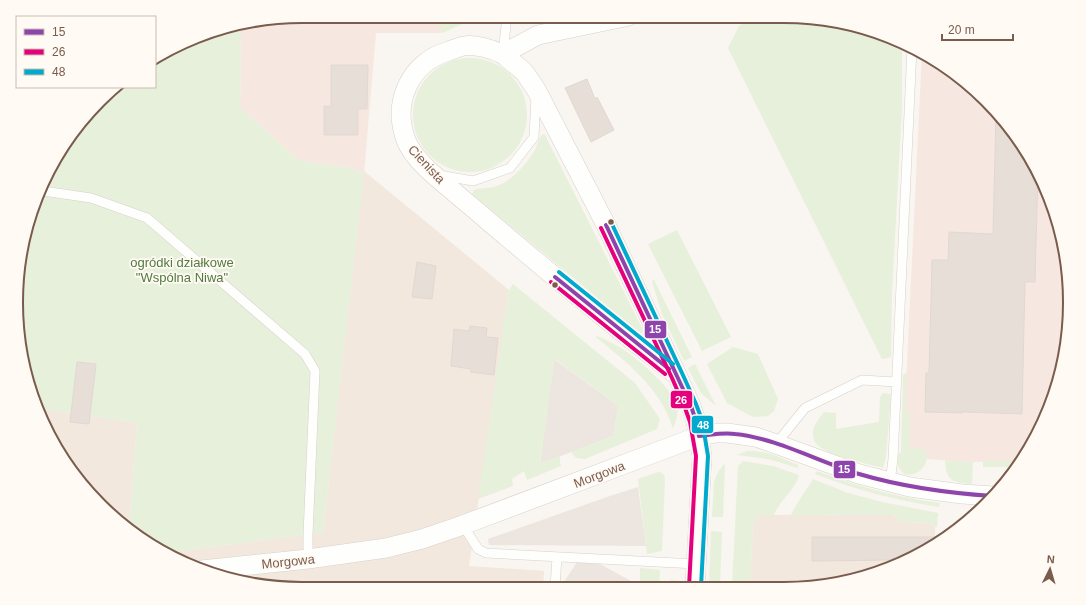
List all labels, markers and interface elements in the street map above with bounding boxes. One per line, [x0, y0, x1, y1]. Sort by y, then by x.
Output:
legend [16, 16, 156, 88]
scale bar [942, 16, 1013, 42]
text: 20 m [948, 23, 975, 37]
text: 15 [52, 25, 66, 39]
text: 26 [52, 45, 66, 59]
text: 48 [52, 65, 66, 79]
street label: Cienista [405, 142, 449, 187]
unlabelled marker [606, 217, 616, 227]
park label: ogródki działkowe "Wspólna Niwa" [130, 255, 234, 285]
unlabelled marker [550, 280, 560, 290]
line badge: 15 [644, 320, 667, 339]
text: 15 [649, 323, 661, 335]
line badge: 26 [670, 390, 693, 409]
text: 26 [675, 394, 687, 406]
line badge: 48 [691, 415, 714, 434]
text: 48 [697, 419, 709, 431]
street label: Morgowa [572, 458, 628, 491]
line badge: 15 [833, 460, 856, 479]
text: 15 [838, 463, 850, 475]
north arrow [1030, 549, 1070, 589]
street label: Morgowa [261, 551, 316, 572]
text: N [1046, 553, 1055, 565]

